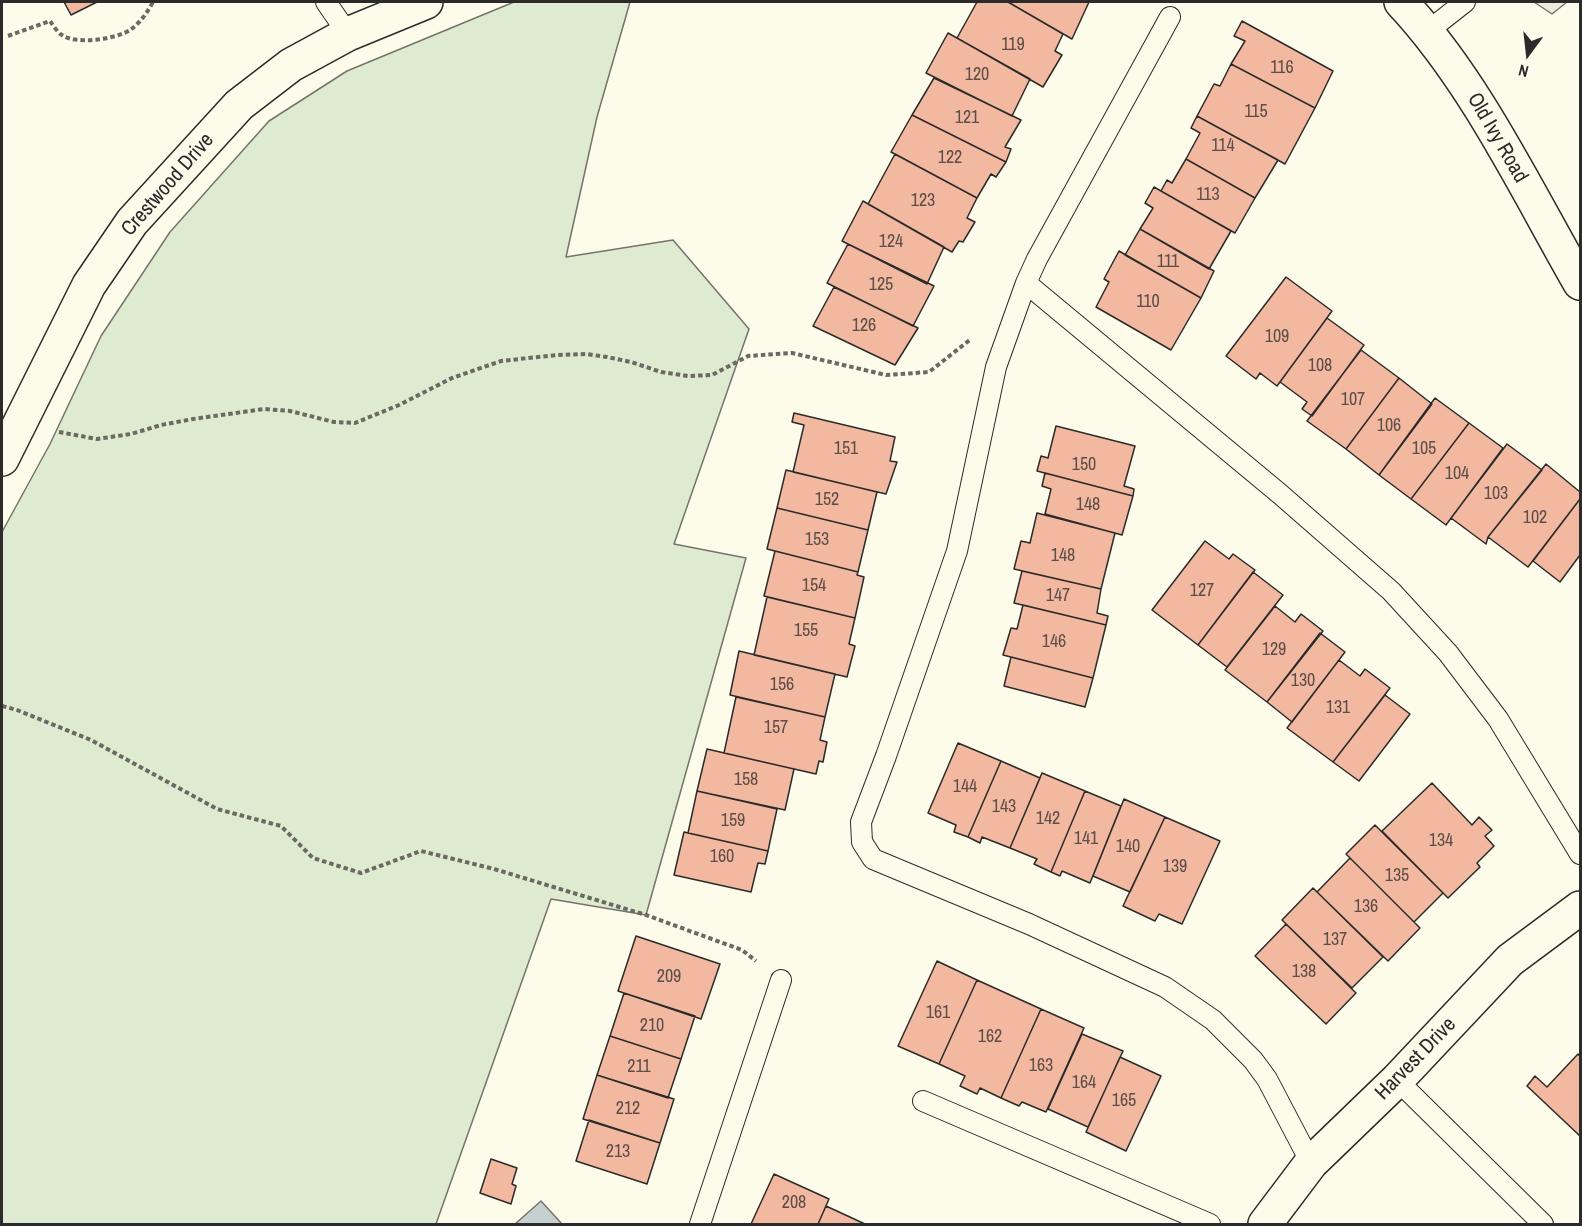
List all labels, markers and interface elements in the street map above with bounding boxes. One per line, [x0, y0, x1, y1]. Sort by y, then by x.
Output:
north arrow [1498, 24, 1558, 84]
house number: 119 [1001, 34, 1025, 56]
house number: 116 [1270, 57, 1294, 79]
text: N [1516, 60, 1531, 83]
house number: 120 [965, 64, 989, 86]
street label: Old Ivy Road [1461, 89, 1533, 187]
house number: 115 [1244, 101, 1268, 123]
house number: 121 [955, 107, 979, 129]
street label: Crestwood Drive [116, 128, 220, 242]
house number: 114 [1211, 135, 1235, 157]
house number: 122 [938, 147, 962, 169]
house number: 113 [1196, 184, 1220, 206]
house number: 123 [911, 190, 935, 212]
house number: 124 [879, 231, 903, 253]
house number: 111 [1157, 251, 1179, 273]
house number: 125 [869, 274, 893, 296]
house number: 110 [1136, 291, 1160, 313]
house number: 126 [852, 315, 876, 337]
house number: 109 [1265, 326, 1289, 348]
house number: 108 [1308, 355, 1332, 377]
house number: 107 [1341, 389, 1365, 411]
house number: 106 [1377, 415, 1401, 437]
house number: 151 [834, 438, 858, 460]
house number: 105 [1412, 438, 1436, 460]
house number: 150 [1072, 454, 1096, 476]
house number: 104 [1445, 463, 1469, 485]
house number: 103 [1484, 483, 1508, 505]
house number: 152 [815, 489, 839, 511]
house number: 148 [1076, 494, 1100, 516]
house number: 102 [1523, 507, 1547, 529]
house number: 153 [805, 529, 829, 551]
house number: 148 [1051, 545, 1075, 567]
house number: 154 [802, 575, 826, 597]
house number: 127 [1190, 580, 1214, 602]
house number: 147 [1046, 585, 1070, 607]
house number: 155 [794, 620, 818, 642]
house number: 146 [1042, 631, 1066, 653]
house number: 129 [1262, 639, 1286, 661]
house number: 130 [1291, 670, 1315, 692]
house number: 156 [770, 674, 794, 696]
house number: 131 [1326, 697, 1350, 719]
house number: 157 [764, 717, 788, 739]
house number: 158 [734, 769, 758, 791]
house number: 144 [953, 776, 977, 798]
house number: 143 [992, 796, 1016, 818]
house number: 142 [1036, 808, 1060, 830]
house number: 159 [721, 810, 745, 832]
house number: 141 [1074, 828, 1098, 850]
house number: 134 [1429, 830, 1453, 852]
house number: 140 [1116, 836, 1140, 858]
house number: 160 [710, 846, 734, 868]
house number: 139 [1163, 856, 1187, 878]
house number: 135 [1385, 865, 1409, 887]
house number: 136 [1354, 896, 1378, 918]
house number: 137 [1323, 929, 1347, 951]
house number: 138 [1292, 961, 1316, 983]
house number: 209 [657, 966, 681, 988]
house number: 161 [926, 1002, 950, 1024]
street label: Harvest Drive [1370, 1012, 1462, 1106]
house number: 210 [640, 1015, 664, 1037]
house number: 162 [978, 1026, 1002, 1048]
house number: 163 [1029, 1055, 1053, 1077]
house number: 211 [627, 1056, 651, 1078]
house number: 164 [1072, 1072, 1096, 1094]
house number: 165 [1112, 1090, 1136, 1112]
house number: 212 [616, 1098, 640, 1120]
house number: 213 [606, 1141, 630, 1163]
house number: 208 [782, 1192, 806, 1214]

